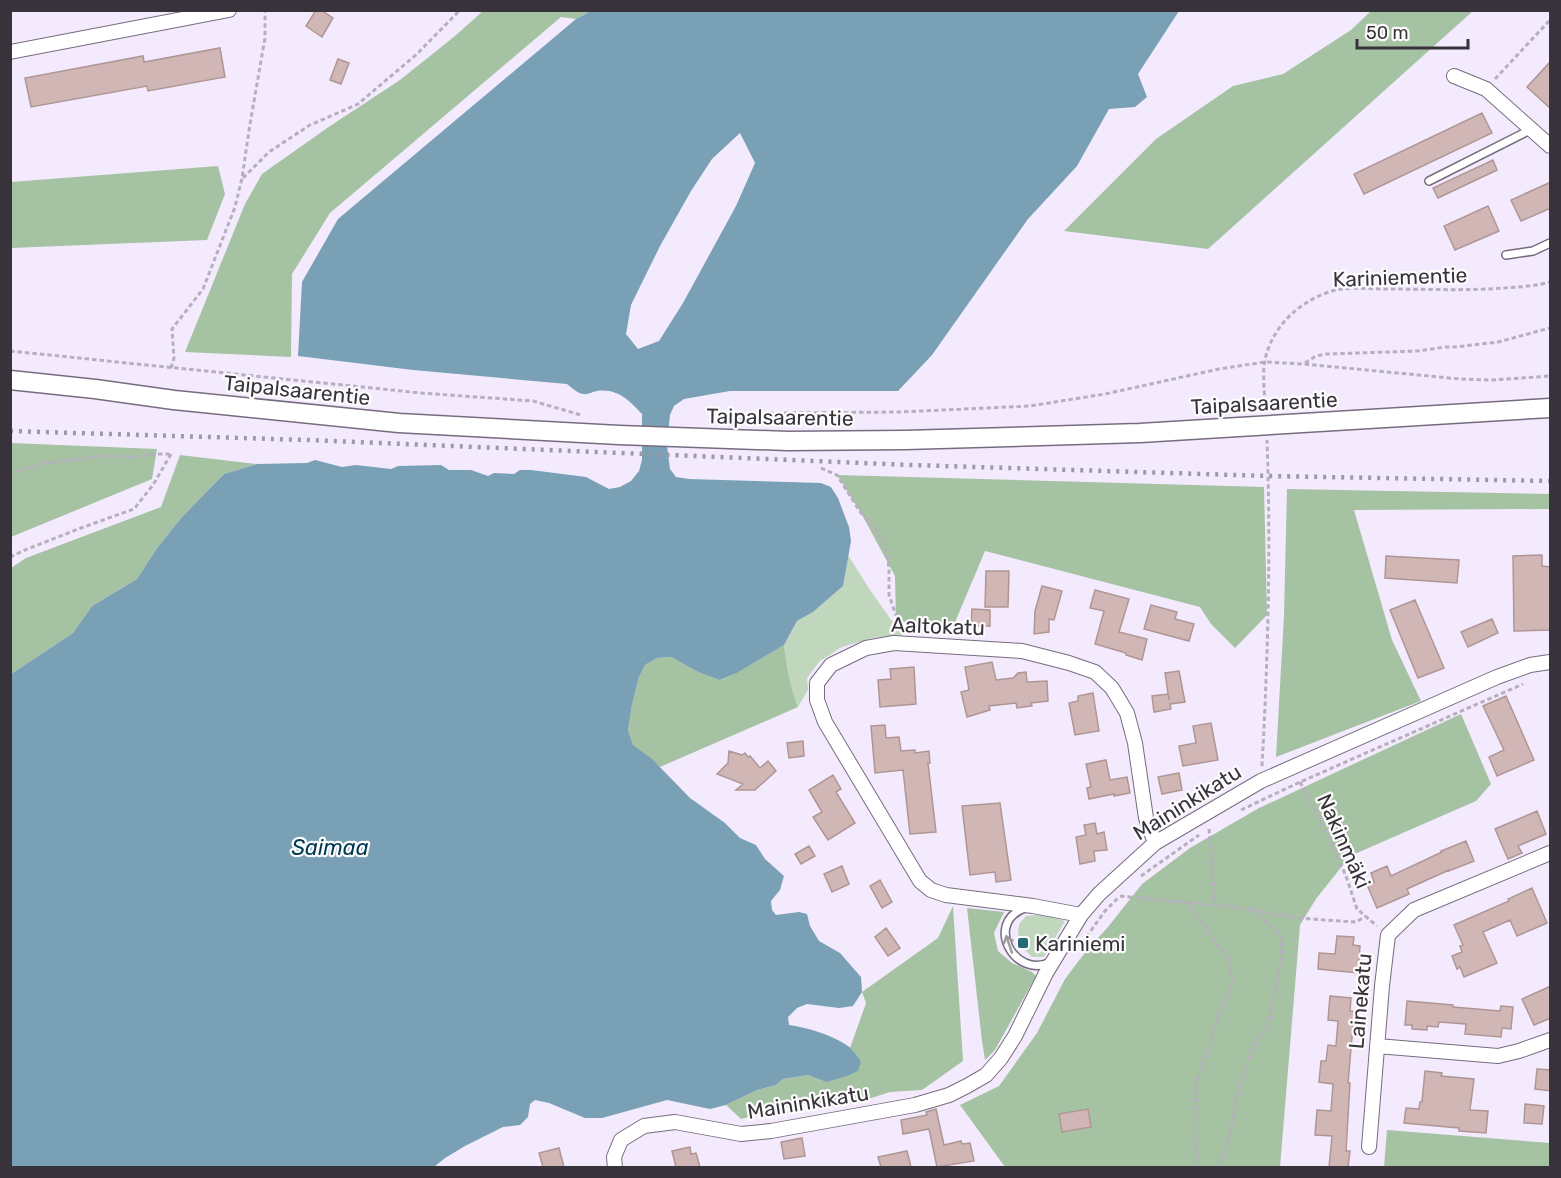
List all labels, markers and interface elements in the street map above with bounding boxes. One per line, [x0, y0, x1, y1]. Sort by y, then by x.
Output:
scale bar [1357, 12, 1468, 50]
text: 50 m [1366, 22, 1409, 44]
street label: Kariniementie [1332, 262, 1468, 292]
street label: Taipalsaarentie [223, 370, 371, 410]
street label: Taipalsaarentie [1190, 387, 1338, 419]
street label: Taipalsaarentie [706, 403, 854, 431]
street label: Aaltokatu [891, 612, 985, 640]
street label: Maininkikatu [1128, 759, 1246, 845]
street label: Nakinmäki [1312, 790, 1376, 892]
water label: Saimaa [291, 834, 369, 861]
place label: Kariniemi [1035, 931, 1125, 956]
one-way arrow [1003, 935, 1014, 954]
marker: Kariniemi [1016, 936, 1030, 950]
street label: Lainekatu [1343, 952, 1377, 1050]
street label: Maininkikatu [745, 1080, 871, 1124]

